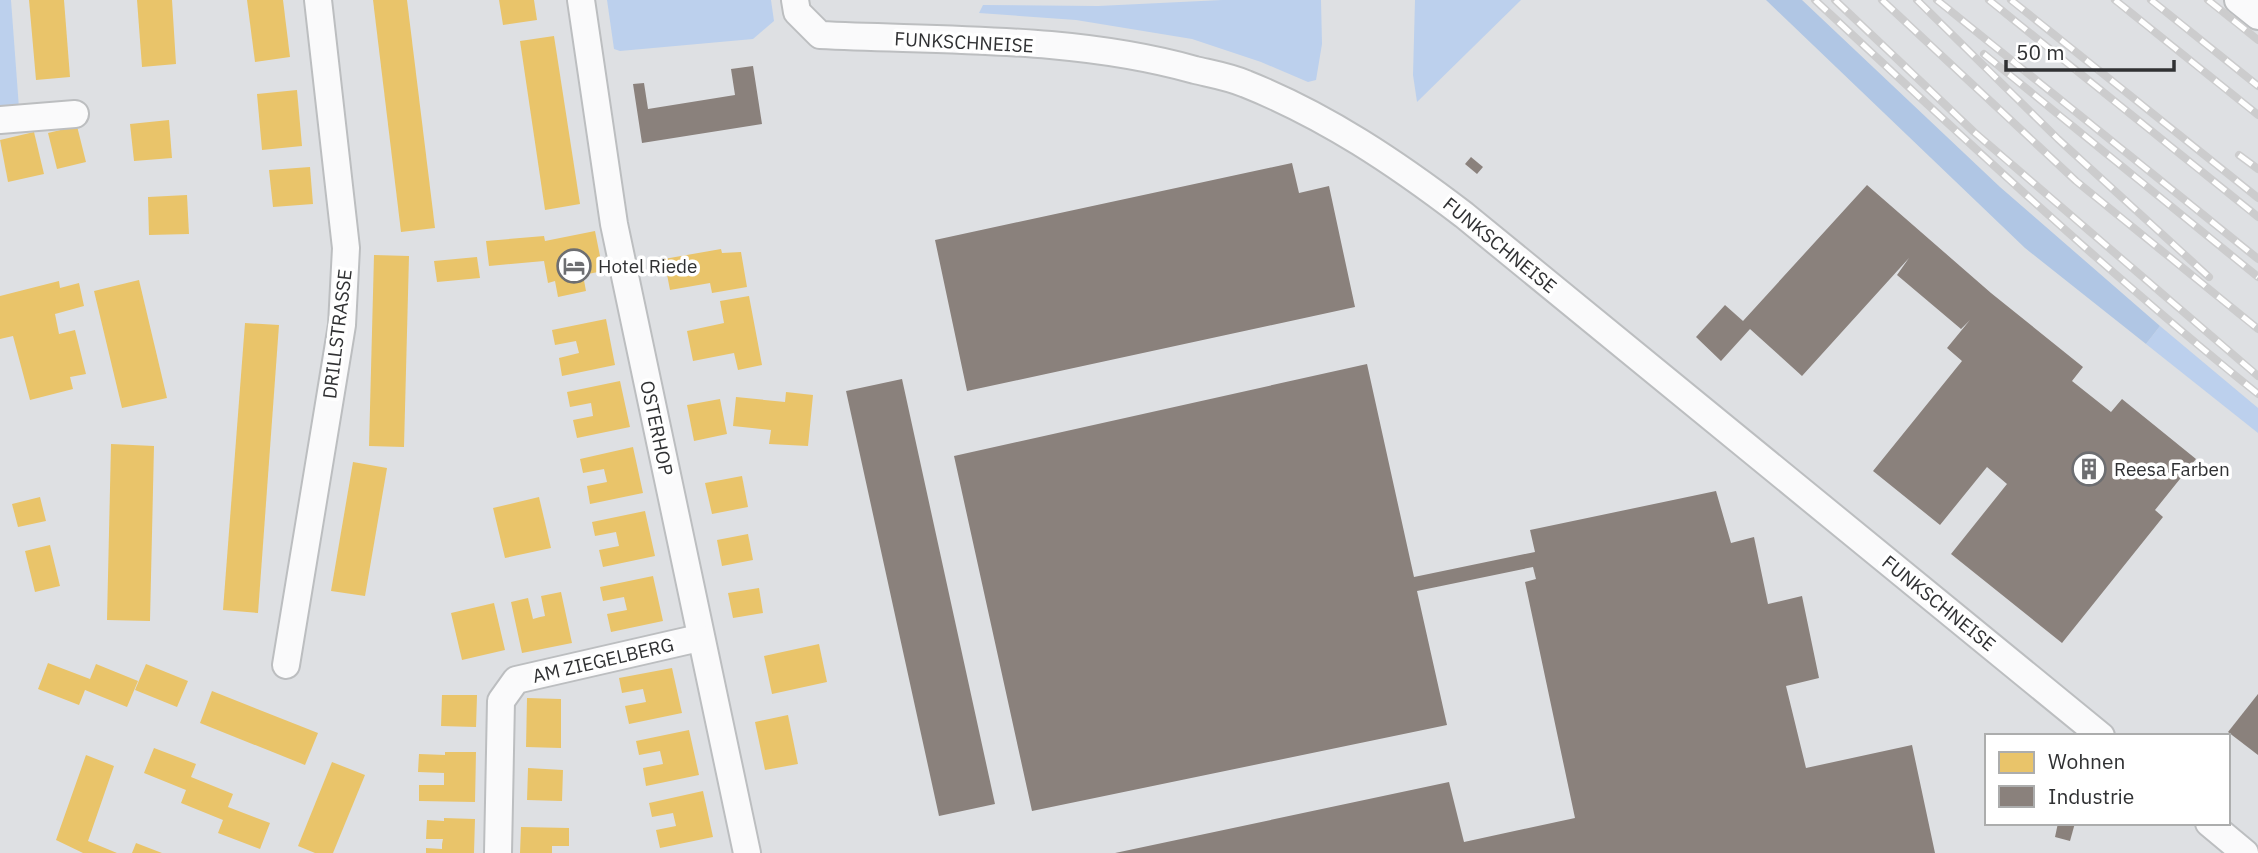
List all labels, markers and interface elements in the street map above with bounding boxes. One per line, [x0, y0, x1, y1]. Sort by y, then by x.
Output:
street label: FUNKSCHNEISE [894, 26, 1034, 58]
scale bar [2006, 28, 2174, 72]
text: 50 m [2016, 38, 2065, 66]
street label: FUNKSCHNEISE [1438, 192, 1562, 298]
hotel icon: Hotel Riede [555, 247, 593, 285]
place label: Hotel Riede [598, 254, 698, 278]
street label: DRILLSTRASSE [317, 268, 357, 400]
street label: OSTERHOP [635, 378, 679, 478]
building icon: Reesa Farben [2070, 450, 2108, 488]
place label: Reesa Farben [2114, 457, 2230, 481]
street label: FUNKSCHNEISE [1877, 550, 2001, 656]
street label: AM ZIEGELBERG [530, 632, 676, 688]
legend [1985, 734, 2230, 825]
text: Wohnen [2048, 747, 2125, 775]
text: Industrie [2048, 782, 2134, 810]

